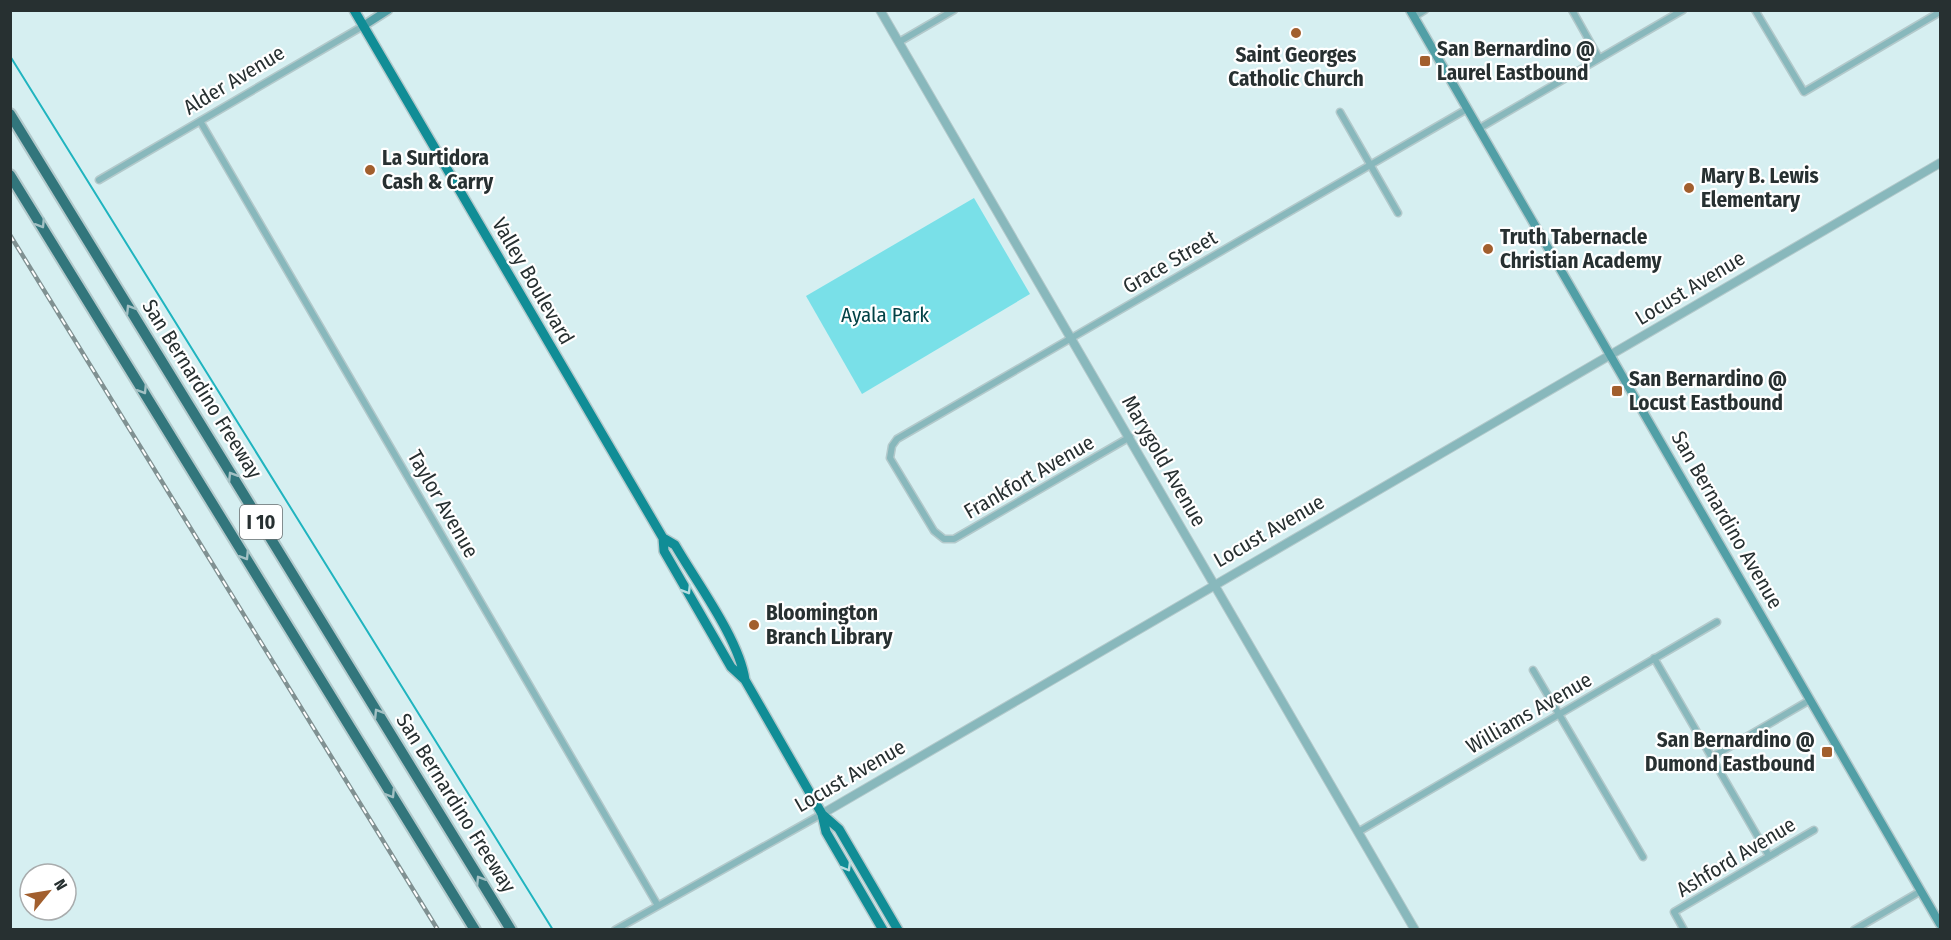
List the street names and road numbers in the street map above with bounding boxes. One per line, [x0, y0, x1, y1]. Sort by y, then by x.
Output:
street label: Alder Avenue [179, 40, 289, 120]
street label: Valley Boulevard [486, 213, 580, 349]
street label: Grace Street [1118, 225, 1222, 299]
street label: Locust Avenue [1630, 245, 1750, 331]
street label: San Bernardino Freeway [136, 295, 268, 484]
street label: Marygold Avenue [1116, 391, 1212, 531]
street label: San Bernardino Avenue [1666, 427, 1788, 613]
street label: Frankfort Avenue [959, 429, 1099, 525]
street label: Taylor Avenue [402, 446, 484, 562]
street label: Locust Avenue [1209, 489, 1329, 573]
road number: I 10 [240, 505, 282, 539]
street label: Williams Avenue [1462, 667, 1596, 759]
street label: San Bernardino Freeway [390, 709, 522, 898]
street label: Locust Avenue [790, 734, 910, 818]
street label: Ashford Avenue [1672, 811, 1800, 903]

